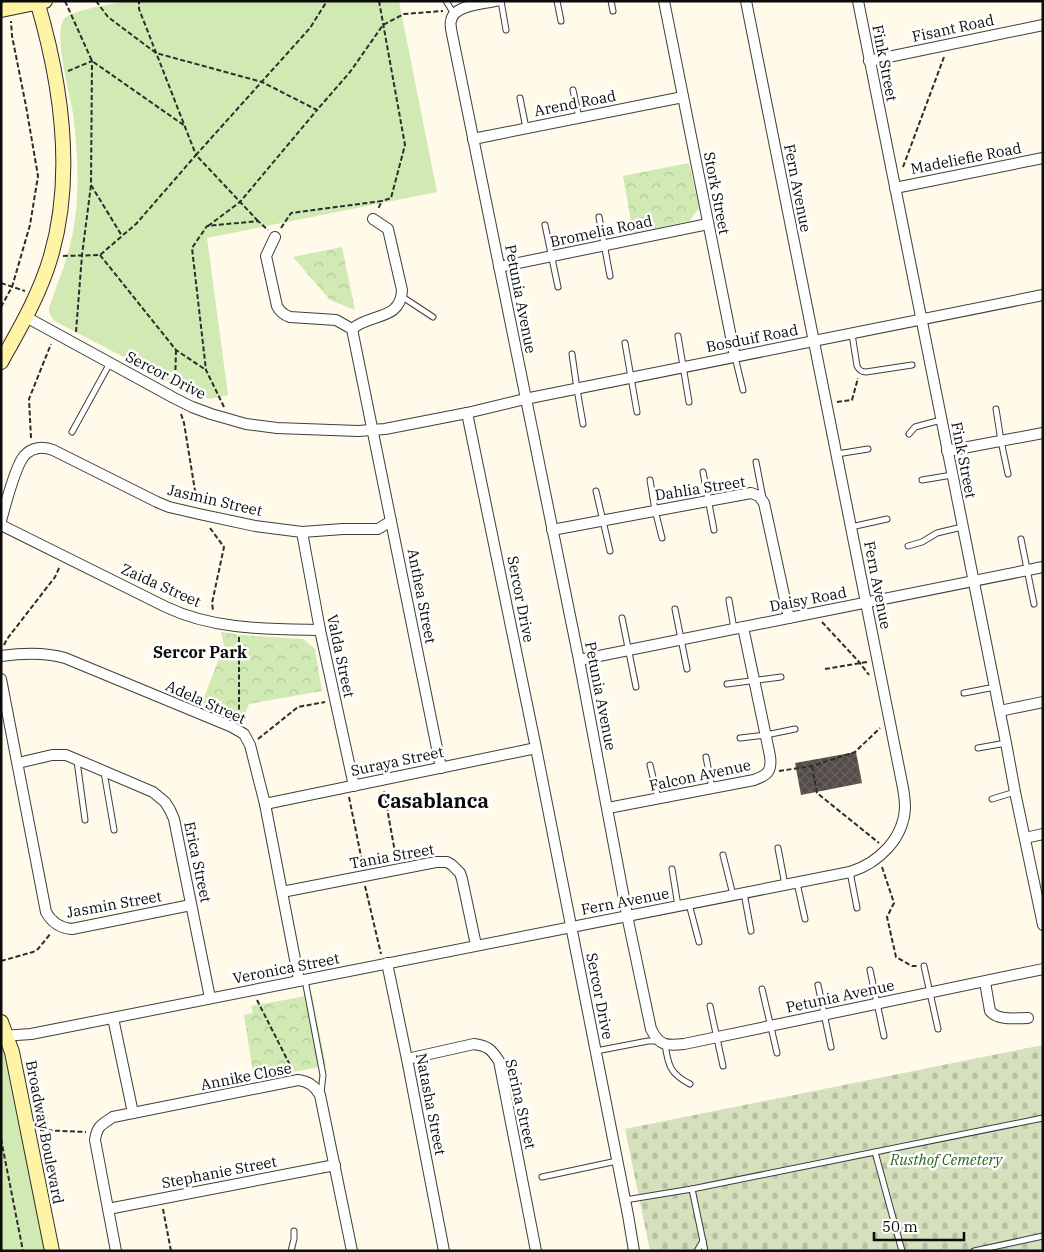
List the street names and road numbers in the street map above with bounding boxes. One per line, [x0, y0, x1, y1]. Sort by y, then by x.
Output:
street label: Fisant Road [910, 10, 996, 46]
street label: Fink Street [868, 23, 902, 103]
street label: Arend Road [532, 86, 618, 120]
street label: Madeliefie Road [909, 138, 1023, 178]
street label: Fern Avenue [780, 142, 816, 234]
street label: Stork Street [700, 150, 734, 236]
street label: Bromelia Road [548, 211, 654, 251]
street label: Petunia Avenue [501, 243, 541, 355]
street label: Bosduif Road [704, 320, 800, 356]
street label: Sercor Drive [123, 347, 209, 403]
street label: Fink Street [947, 420, 981, 500]
street label: Dahlia Street [653, 471, 747, 505]
street label: Jasmin Street [166, 480, 264, 520]
street label: Fern Avenue [860, 539, 896, 631]
street label: Anthea Street [403, 547, 441, 645]
street label: Sercor Drive [503, 554, 539, 644]
street label: Zaida Street [118, 559, 204, 611]
street label: Daisy Road [768, 582, 848, 616]
street label: Valda Street [323, 613, 359, 699]
street label: Petunia Avenue [581, 640, 621, 752]
street label: Adela Street [163, 676, 249, 728]
street label: Suraya Street [349, 742, 445, 780]
street label: Falcon Avenue [647, 755, 753, 795]
street label: Erica Street [180, 820, 216, 904]
street label: Tania Street [348, 839, 436, 873]
street label: Fern Avenue [579, 883, 671, 919]
street label: Jasmin Street [65, 886, 163, 922]
street label: Veronica Street [231, 948, 341, 988]
street label: Sercor Drive [582, 951, 618, 1041]
street label: Petunia Avenue [784, 975, 896, 1017]
street label: Natasha Street [412, 1051, 450, 1157]
street label: Serina Street [501, 1057, 541, 1151]
street label: Annike Close [199, 1058, 293, 1094]
street label: Broadway Boulevard [22, 1059, 68, 1205]
street label: Stephanie Street [160, 1152, 278, 1192]

